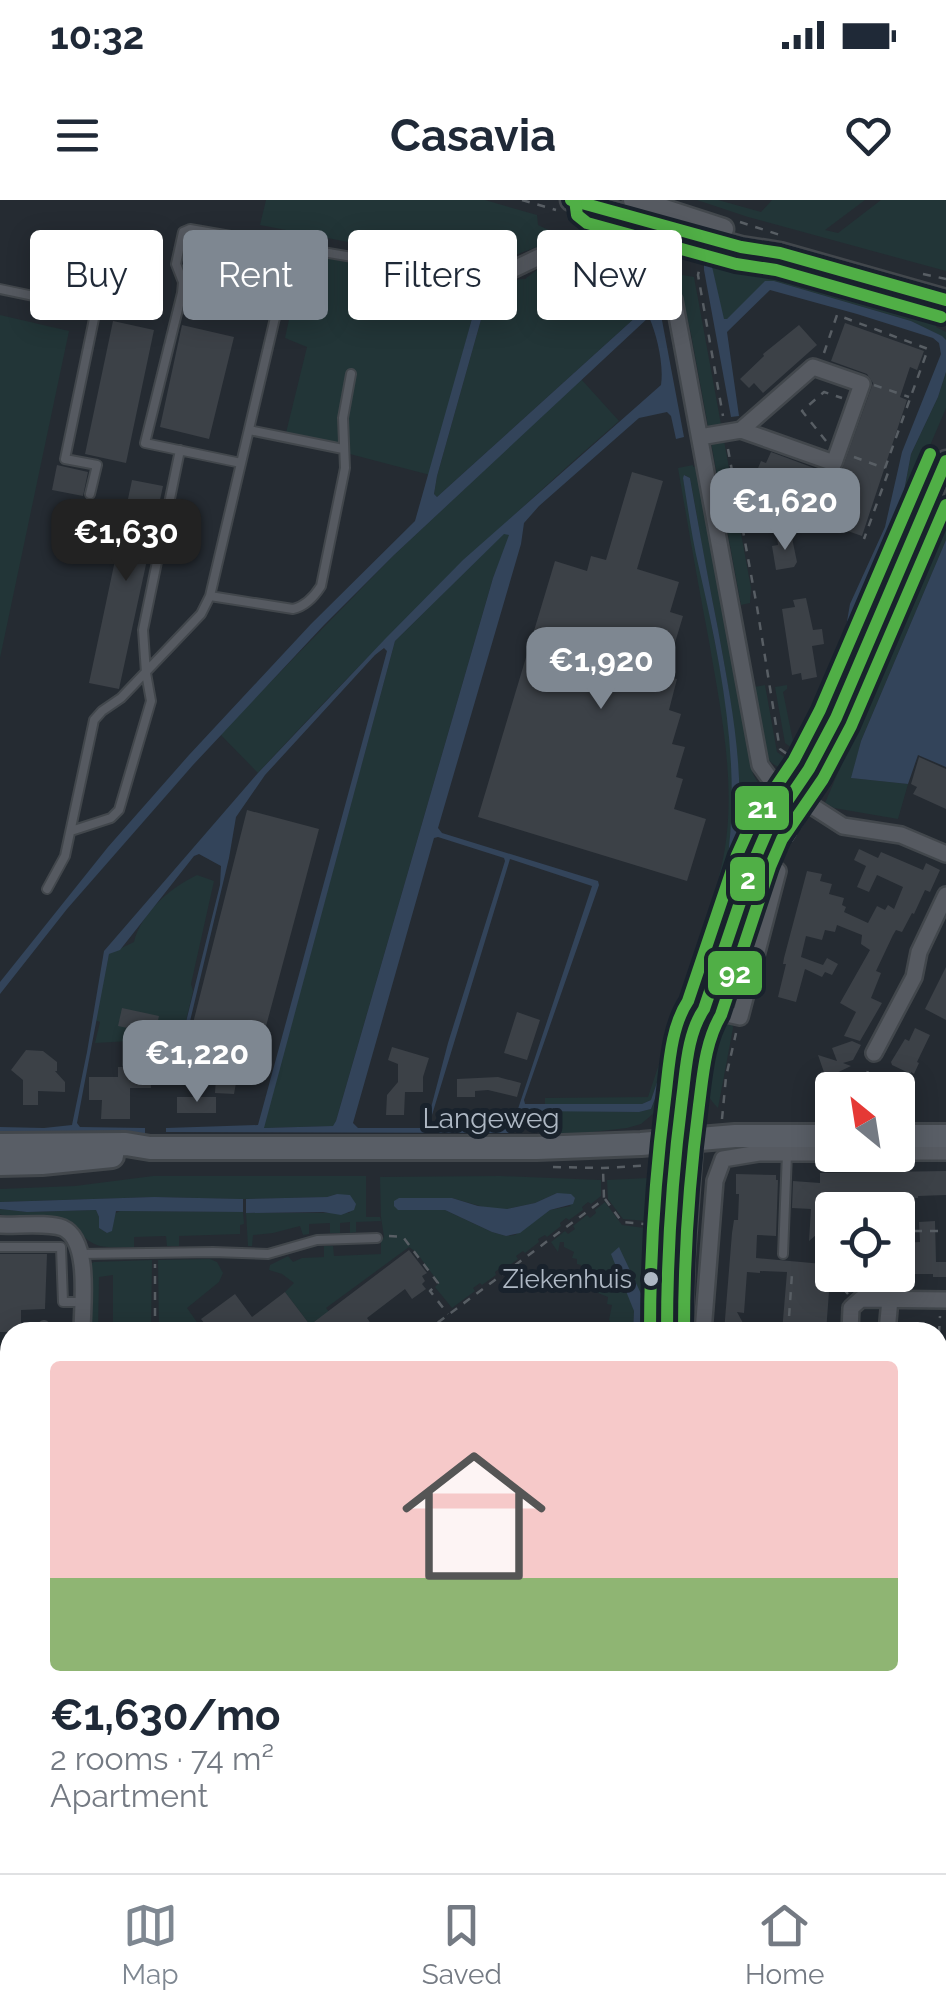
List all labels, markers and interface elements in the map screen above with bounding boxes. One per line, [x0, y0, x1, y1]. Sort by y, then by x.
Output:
text: 10:32 [50, 13, 144, 58]
icon: menu [50, 108, 105, 163]
icon: heart [841, 108, 896, 163]
text: Casavia [390, 109, 556, 162]
chip: Buy [30, 230, 163, 320]
chip: Rent [183, 230, 328, 320]
chip: Filters [348, 230, 517, 320]
chip: New [537, 230, 682, 320]
pin: €1,620 [704, 468, 866, 553]
text: €1,620 [732, 482, 838, 519]
pin: €1,630 [45, 499, 207, 584]
text: €1,630 [73, 513, 179, 550]
pin: €1,920 [520, 627, 682, 712]
text: €1,920 [548, 641, 654, 678]
line badge: 21 [733, 784, 791, 832]
text: 21 [747, 792, 777, 825]
line badge: 2 [728, 855, 767, 903]
text: 2 [740, 863, 756, 896]
line badge: 92 [706, 949, 764, 997]
text: 92 [719, 957, 751, 990]
pin: €1,220 [116, 1020, 278, 1105]
text: €1,220 [145, 1034, 249, 1071]
north arrow [815, 1072, 915, 1172]
map controls [815, 1072, 915, 1292]
street label: Langeweg [422, 1102, 560, 1135]
button: locate [815, 1192, 915, 1292]
place label: Ziekenhuis [502, 1264, 632, 1294]
marker: Ziekenhuis [641, 1269, 661, 1289]
icon: home [384, 1426, 564, 1606]
text: €1,630/mo [50, 1691, 281, 1740]
text: 2 rooms · 74 m² [50, 1740, 274, 1777]
text: Apartment [50, 1777, 208, 1814]
tab: Map [122, 1898, 179, 1991]
tab: Saved [422, 1898, 502, 1991]
tab: Home [745, 1898, 824, 1991]

